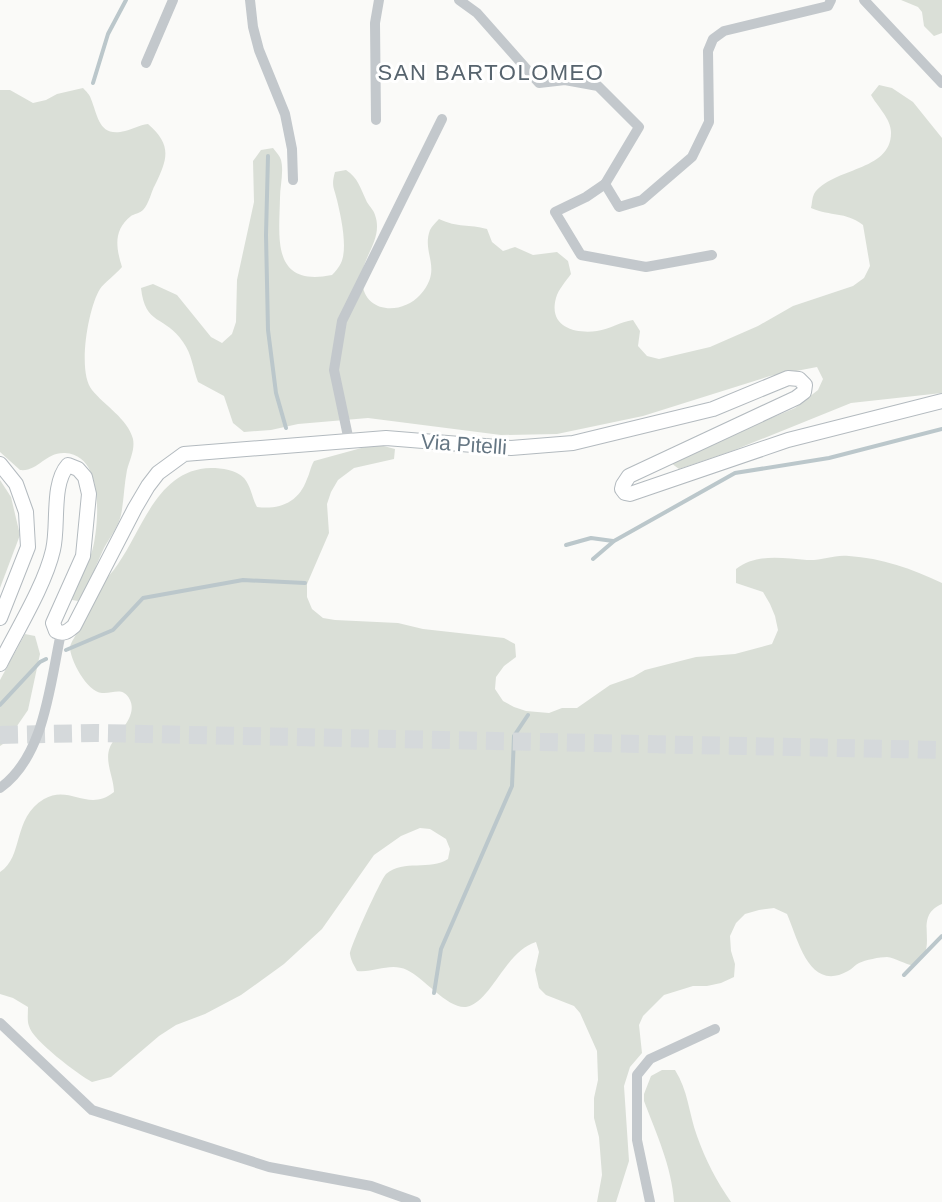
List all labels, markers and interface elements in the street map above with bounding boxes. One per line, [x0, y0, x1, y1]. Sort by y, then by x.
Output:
district label: SAN BARTOLOMEO [378, 60, 604, 85]
street label: Via Pitelli [420, 430, 508, 458]

